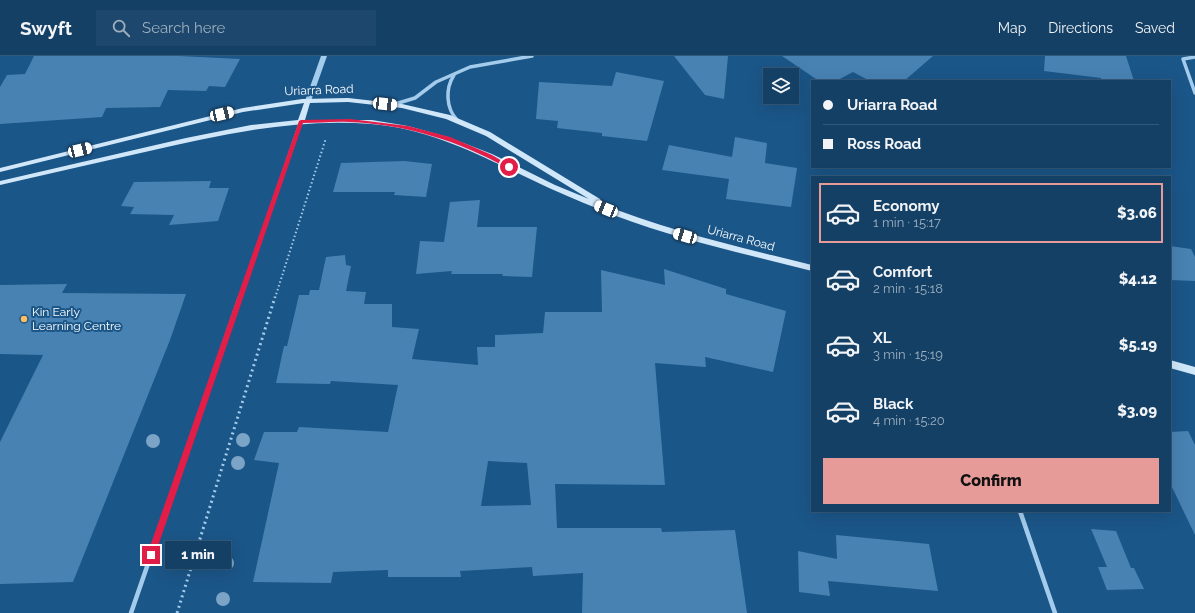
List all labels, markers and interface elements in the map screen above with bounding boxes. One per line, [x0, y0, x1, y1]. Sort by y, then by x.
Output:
search box [96, 10, 376, 46]
text: Swyft [20, 17, 72, 39]
icon: search [110, 17, 132, 39]
text: Search here [142, 19, 225, 37]
text: Map [998, 20, 1026, 36]
text: Directions [1048, 20, 1113, 36]
text: Saved [1135, 20, 1175, 36]
map controls [763, 68, 799, 104]
button: layers [763, 68, 799, 104]
street label: Uriarra Road [284, 82, 354, 98]
text: Uriarra Road [847, 96, 937, 114]
car [372, 97, 398, 111]
car [209, 105, 235, 123]
text: Ross Road [847, 135, 921, 153]
car [67, 141, 93, 159]
route start [500, 158, 518, 176]
icon: car [825, 195, 861, 231]
text: Economy [873, 197, 940, 215]
car [593, 199, 619, 219]
text: $3.06 [1117, 204, 1157, 222]
text: 1 min · 15:17 [873, 215, 941, 230]
street label: Uriarra Road [706, 222, 776, 254]
car [672, 227, 698, 245]
icon: car [825, 261, 861, 297]
text: Comfort [873, 263, 932, 281]
text: $4.12 [1119, 270, 1157, 288]
text: 2 min · 15:18 [873, 281, 943, 296]
place label: Kin Early Learning Centre [32, 305, 121, 333]
marker: Kin Early Learning Centre [19, 314, 29, 324]
icon: car [825, 327, 861, 363]
text: XL [873, 329, 891, 347]
text: $5.19 [1119, 336, 1157, 354]
text: 3 min · 15:19 [873, 347, 943, 362]
icon: car [825, 393, 861, 429]
text: Black [873, 395, 913, 413]
text: $3.09 [1117, 402, 1157, 420]
text: 4 min · 15:20 [873, 413, 945, 428]
button: Confirm [823, 458, 1159, 504]
callout: 1 min [165, 541, 231, 569]
route end [142, 546, 160, 564]
text: 1 min [181, 547, 215, 562]

